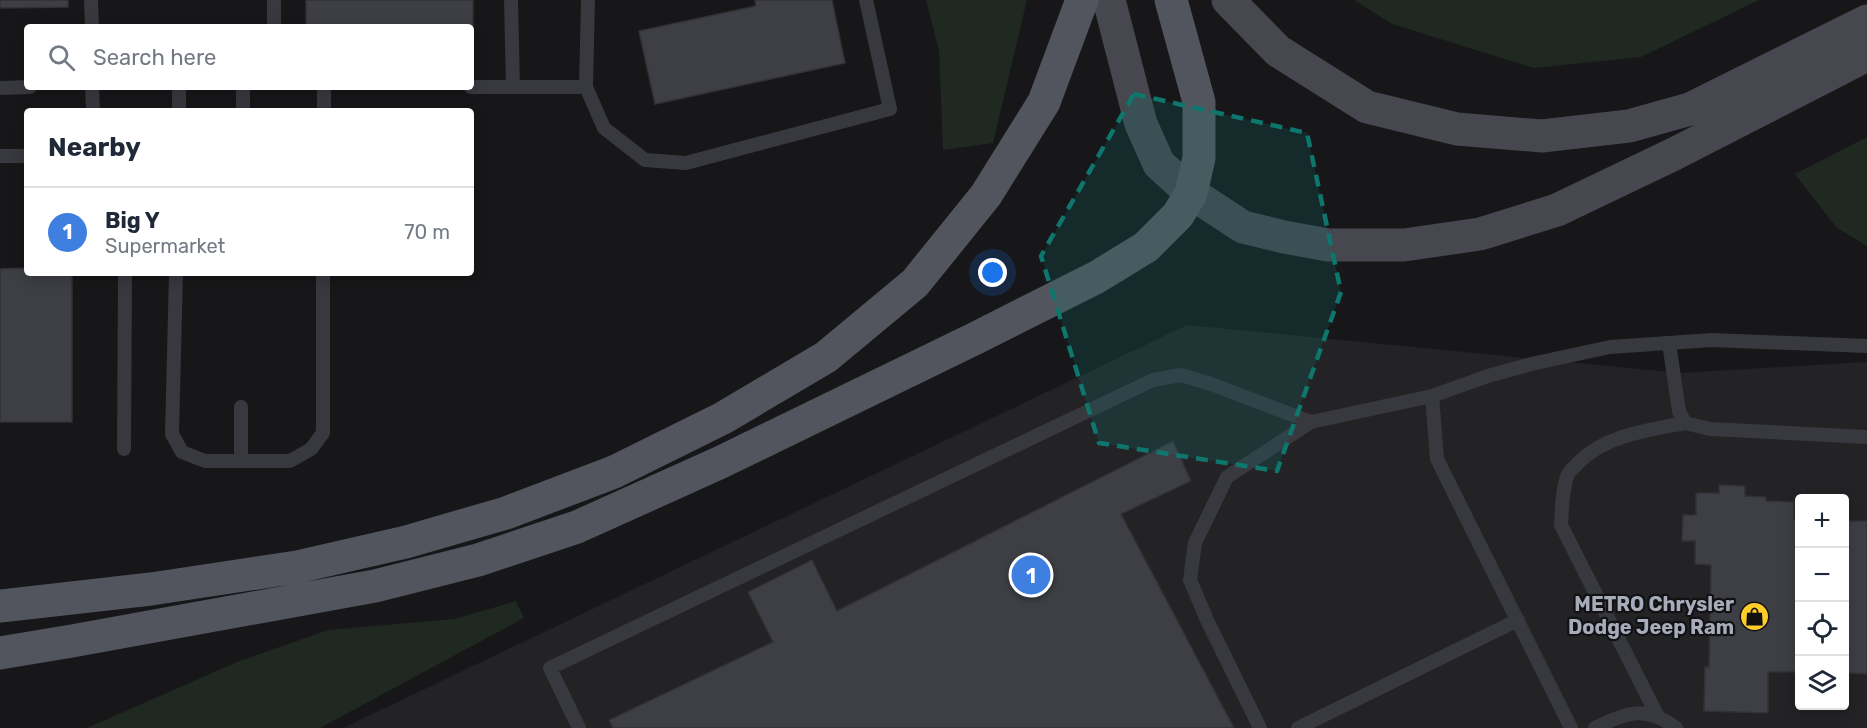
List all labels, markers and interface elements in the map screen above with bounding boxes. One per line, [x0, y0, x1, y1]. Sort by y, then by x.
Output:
search box [24, 24, 474, 90]
icon: search [45, 41, 78, 74]
text: Search here [93, 44, 216, 71]
text: Nearby [48, 132, 141, 163]
text: Big Y [105, 207, 160, 234]
text: 1 [63, 220, 72, 244]
text: 70 m [404, 220, 450, 244]
text: Supermarket [105, 234, 225, 258]
your location [978, 258, 1007, 287]
map controls [1795, 494, 1849, 710]
button: + [1795, 494, 1849, 548]
button: − [1795, 548, 1849, 602]
pin: 1 [1012, 552, 1050, 598]
place label: METRO Chrysler Dodge Jeep Ram [1568, 592, 1734, 639]
shop icon: METRO Chrysler Dodge Jeep Ram [1739, 600, 1771, 632]
button: locate [1795, 602, 1849, 656]
button: layers [1795, 656, 1849, 710]

